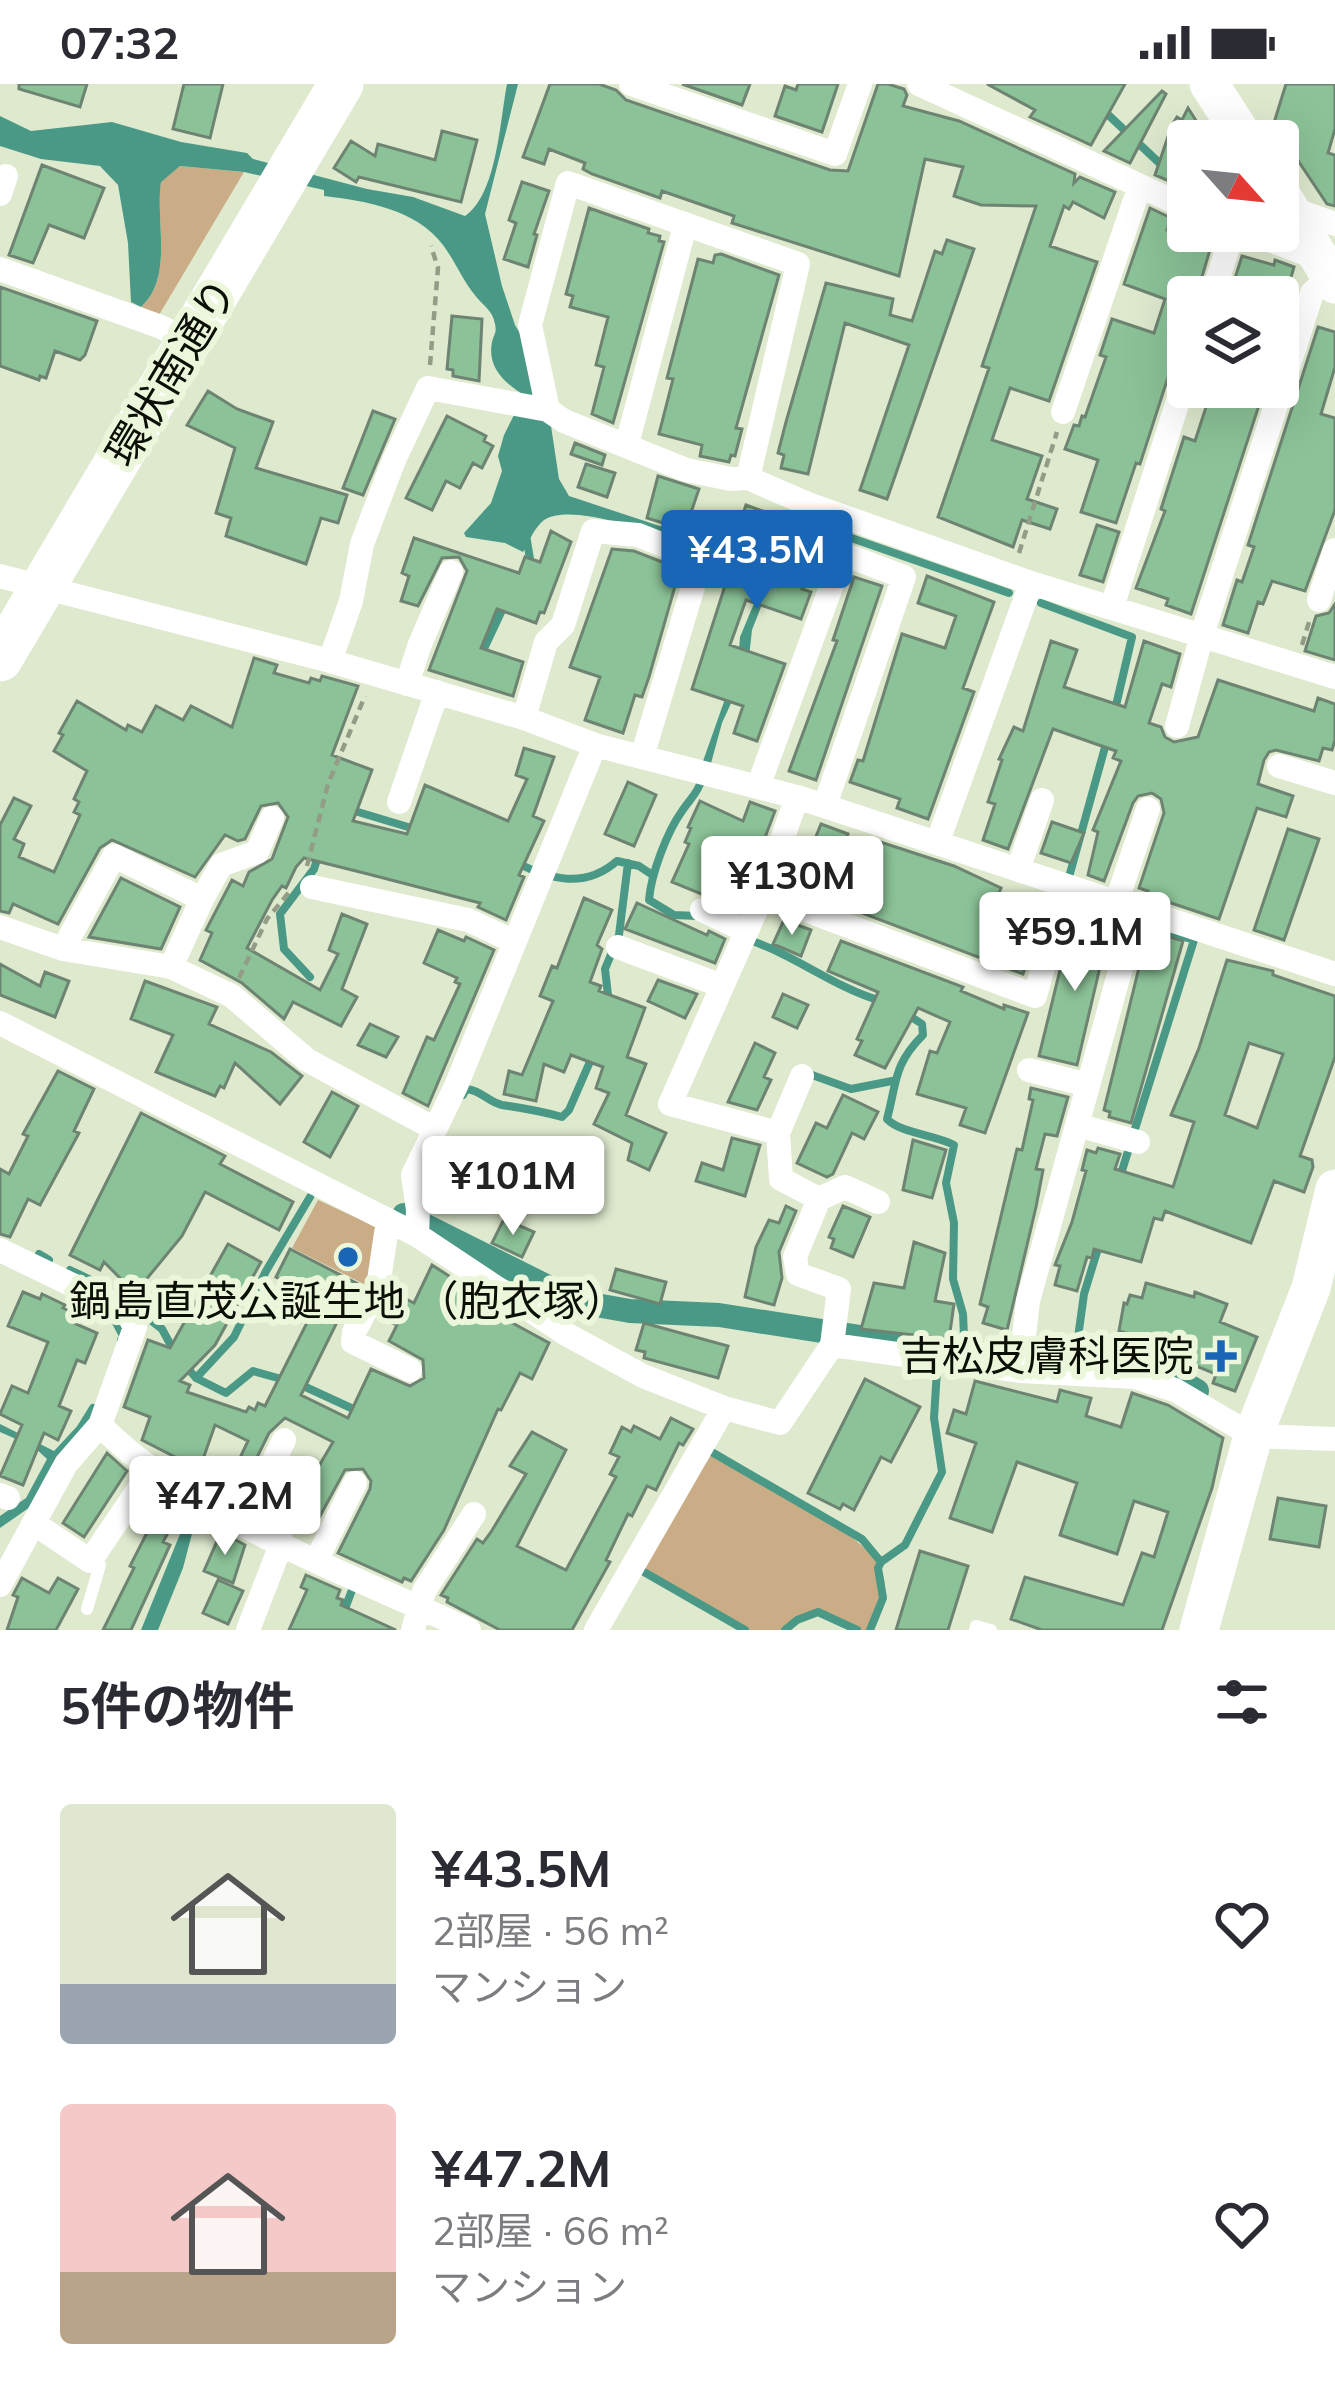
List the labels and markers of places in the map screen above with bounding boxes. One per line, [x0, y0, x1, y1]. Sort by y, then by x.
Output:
pin: ¥43.5M [659, 510, 855, 612]
pin: ¥130M [708, 836, 876, 938]
pin: ¥59.1M [977, 892, 1173, 994]
pin: ¥101M [429, 1136, 597, 1238]
marker: 鍋島直茂公誕生地 （胞衣塚） [335, 1244, 361, 1270]
place label: 鍋島直茂公誕生地 （胞衣塚） [70, 1274, 626, 1327]
place label: 吉松皮膚科医院 [900, 1329, 1194, 1382]
marker: 吉松皮膚科医院 [1205, 1340, 1237, 1372]
pin: ¥47.2M [127, 1456, 323, 1558]

